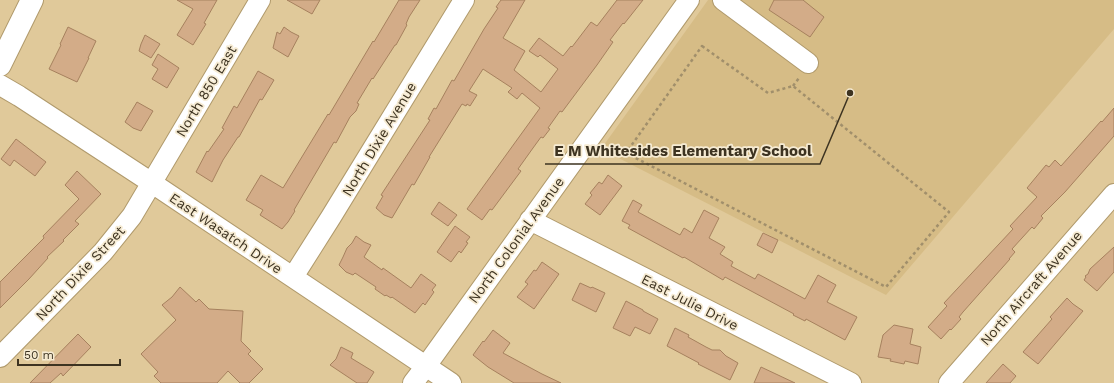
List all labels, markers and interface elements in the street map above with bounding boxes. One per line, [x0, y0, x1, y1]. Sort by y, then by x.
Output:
street label: North 850 East [172, 42, 240, 139]
street label: North Dixie Avenue [339, 79, 419, 199]
callout: E M Whitesides Elementary School [545, 137, 820, 164]
text: E M Whitesides Elementary School [554, 142, 812, 160]
street label: North Colonial Avenue [465, 174, 567, 306]
street label: East Wasatch Drive [167, 189, 285, 277]
street label: North Dixie Street [32, 222, 128, 323]
street label: North Aircraft Avenue [977, 227, 1085, 349]
street label: East Julie Drive [639, 271, 741, 333]
scale bar [18, 341, 120, 367]
text: 50 m [24, 348, 54, 362]

